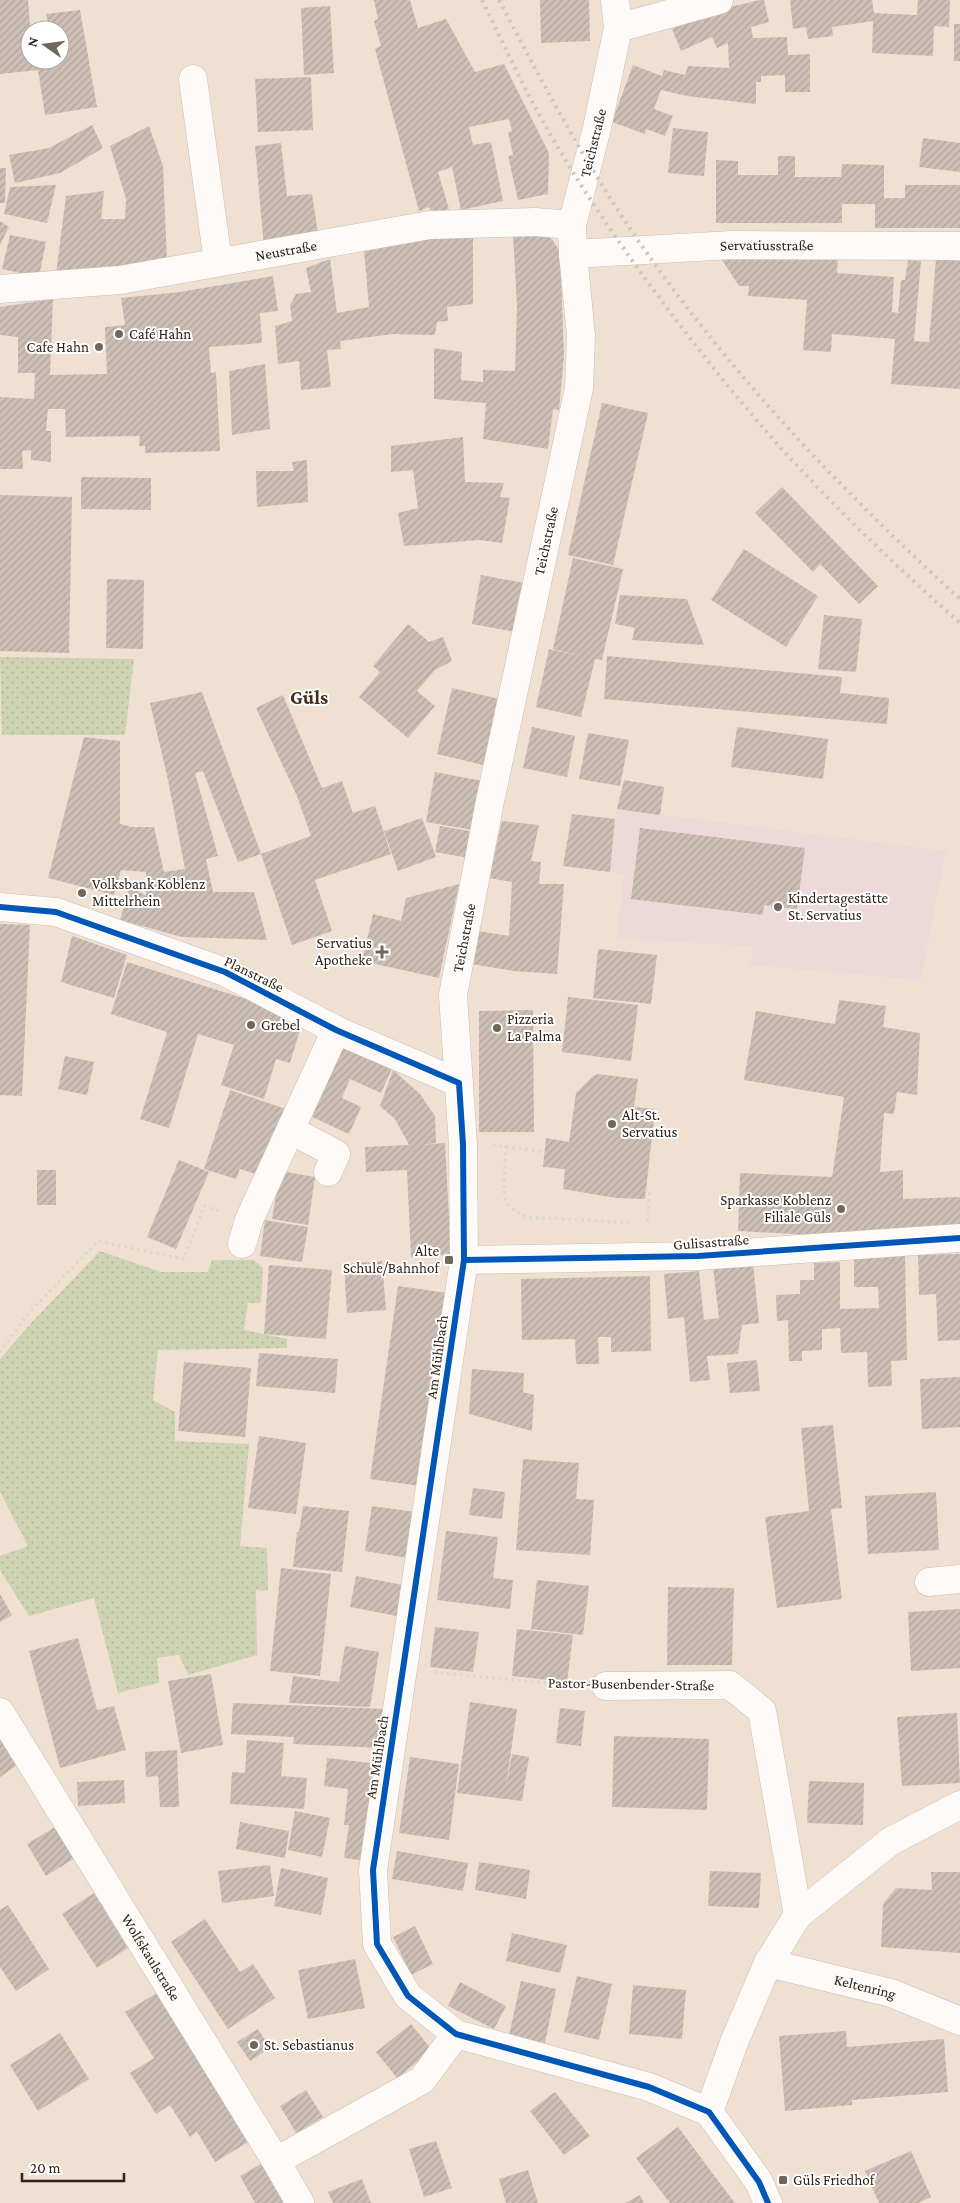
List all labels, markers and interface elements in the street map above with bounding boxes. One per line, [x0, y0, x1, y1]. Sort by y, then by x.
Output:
north arrow [20, 20, 70, 70]
text: N [23, 35, 41, 48]
street label: Teichstraße [577, 107, 609, 179]
street label: Neustraße [254, 237, 318, 264]
street label: Servatiusstraße [720, 237, 814, 254]
place label: Café Hahn [129, 326, 191, 342]
marker: Café Hahn [113, 328, 125, 340]
place label: Cafe Hahn [27, 339, 89, 355]
marker: Cafe Hahn [93, 341, 105, 353]
street label: Teichstraße [531, 505, 561, 577]
district label: Güls [290, 686, 328, 708]
place label: Volksbank Koblenz Mittelrhein [92, 876, 205, 909]
marker: Volksbank Koblenz Mittelrhein [76, 887, 88, 899]
place label: Kindertagestätte St. Servatius [788, 890, 889, 923]
marker: Kindertagestätte St. Servatius [772, 901, 784, 913]
street label: Teichstraße [449, 902, 479, 974]
place label: Servatius Apotheke [315, 935, 372, 969]
marker: Servatius Apotheke [376, 946, 388, 958]
street label: Planstraße [222, 953, 287, 995]
place label: Pizzeria La Palma [507, 1011, 561, 1044]
place label: Grebel [261, 1017, 300, 1033]
marker: Grebel [245, 1019, 257, 1031]
marker: Pizzeria La Palma [491, 1022, 503, 1034]
place label: Alt-St. Servatius [622, 1107, 678, 1140]
marker: Alt-St. Servatius [606, 1118, 618, 1130]
place label: Sparkasse Koblenz Filiale Güls [720, 1192, 831, 1225]
marker: Sparkasse Koblenz Filiale Güls [835, 1203, 847, 1215]
street label: Gulisastraße [673, 1231, 750, 1253]
place label: Alte Schule/Bahnhof [343, 1243, 441, 1276]
marker: Alte Schule/Bahnhof [443, 1254, 455, 1266]
street label: Am Mühlbach [423, 1314, 451, 1400]
street label: Pastor-Busenbender-Straße [548, 1675, 715, 1693]
street label: Am Mühlbach [362, 1714, 392, 1800]
street label: Wolfskaulstraße [118, 1911, 184, 2004]
street label: Keltenring [833, 1971, 899, 2003]
place label: St. Sebastianus [264, 2037, 354, 2053]
marker: St. Sebastianus [248, 2039, 260, 2051]
scale bar [22, 2150, 125, 2182]
text: 20 m [30, 2160, 61, 2176]
place label: Güls Friedhof [793, 2172, 876, 2188]
marker: Güls Friedhof [777, 2174, 789, 2186]

